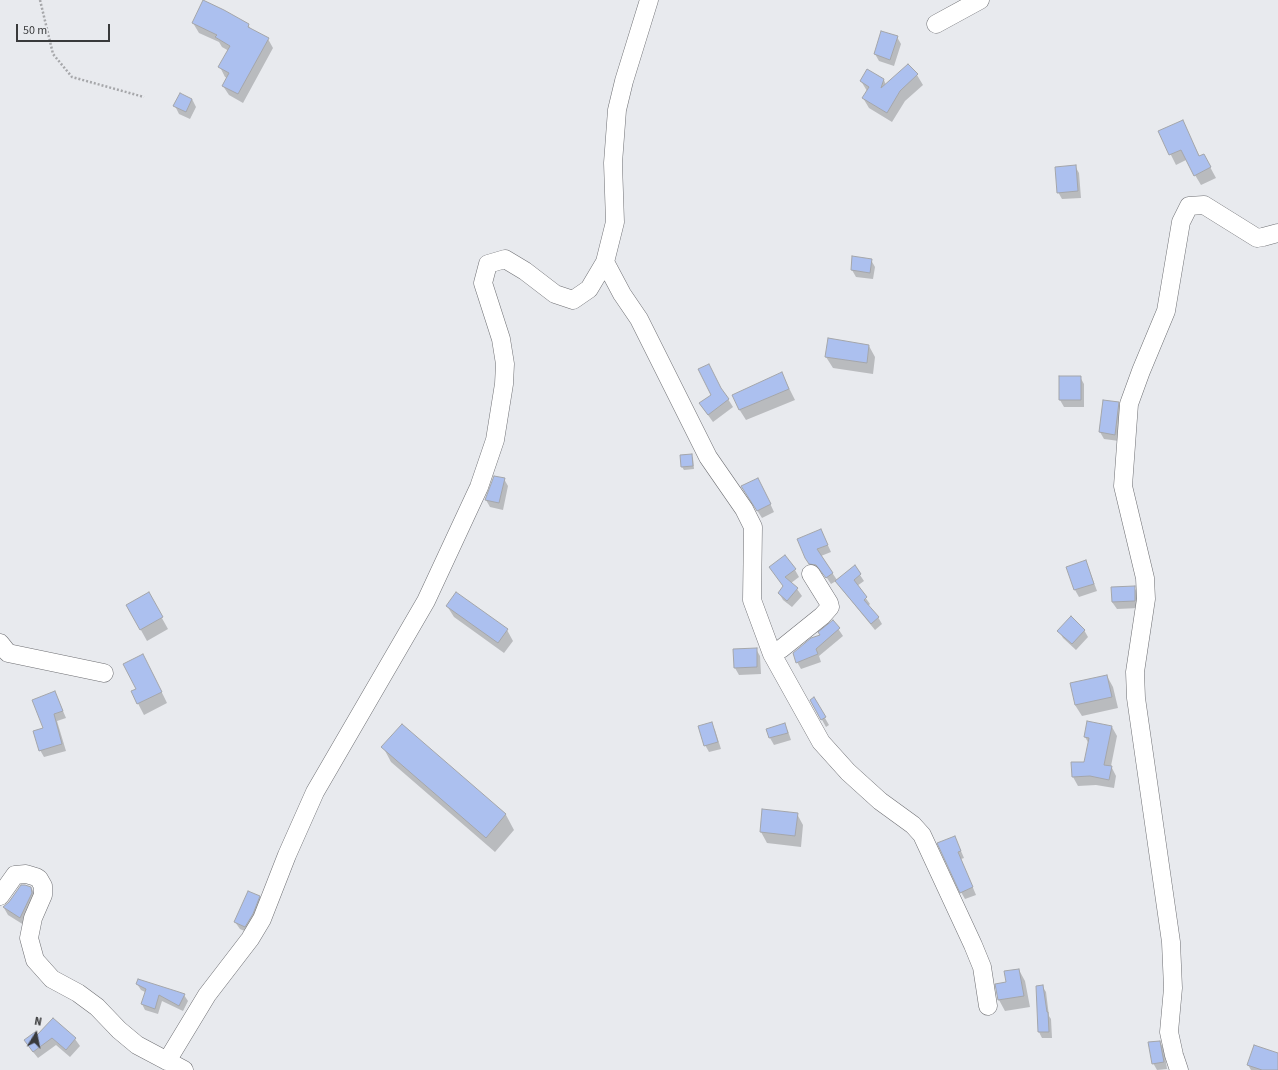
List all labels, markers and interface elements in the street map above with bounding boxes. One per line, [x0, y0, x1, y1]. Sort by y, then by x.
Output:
scale bar [18, 16, 112, 42]
text: 50 m [23, 22, 47, 39]
north arrow [16, 1014, 56, 1054]
text: N [33, 1014, 43, 1030]

